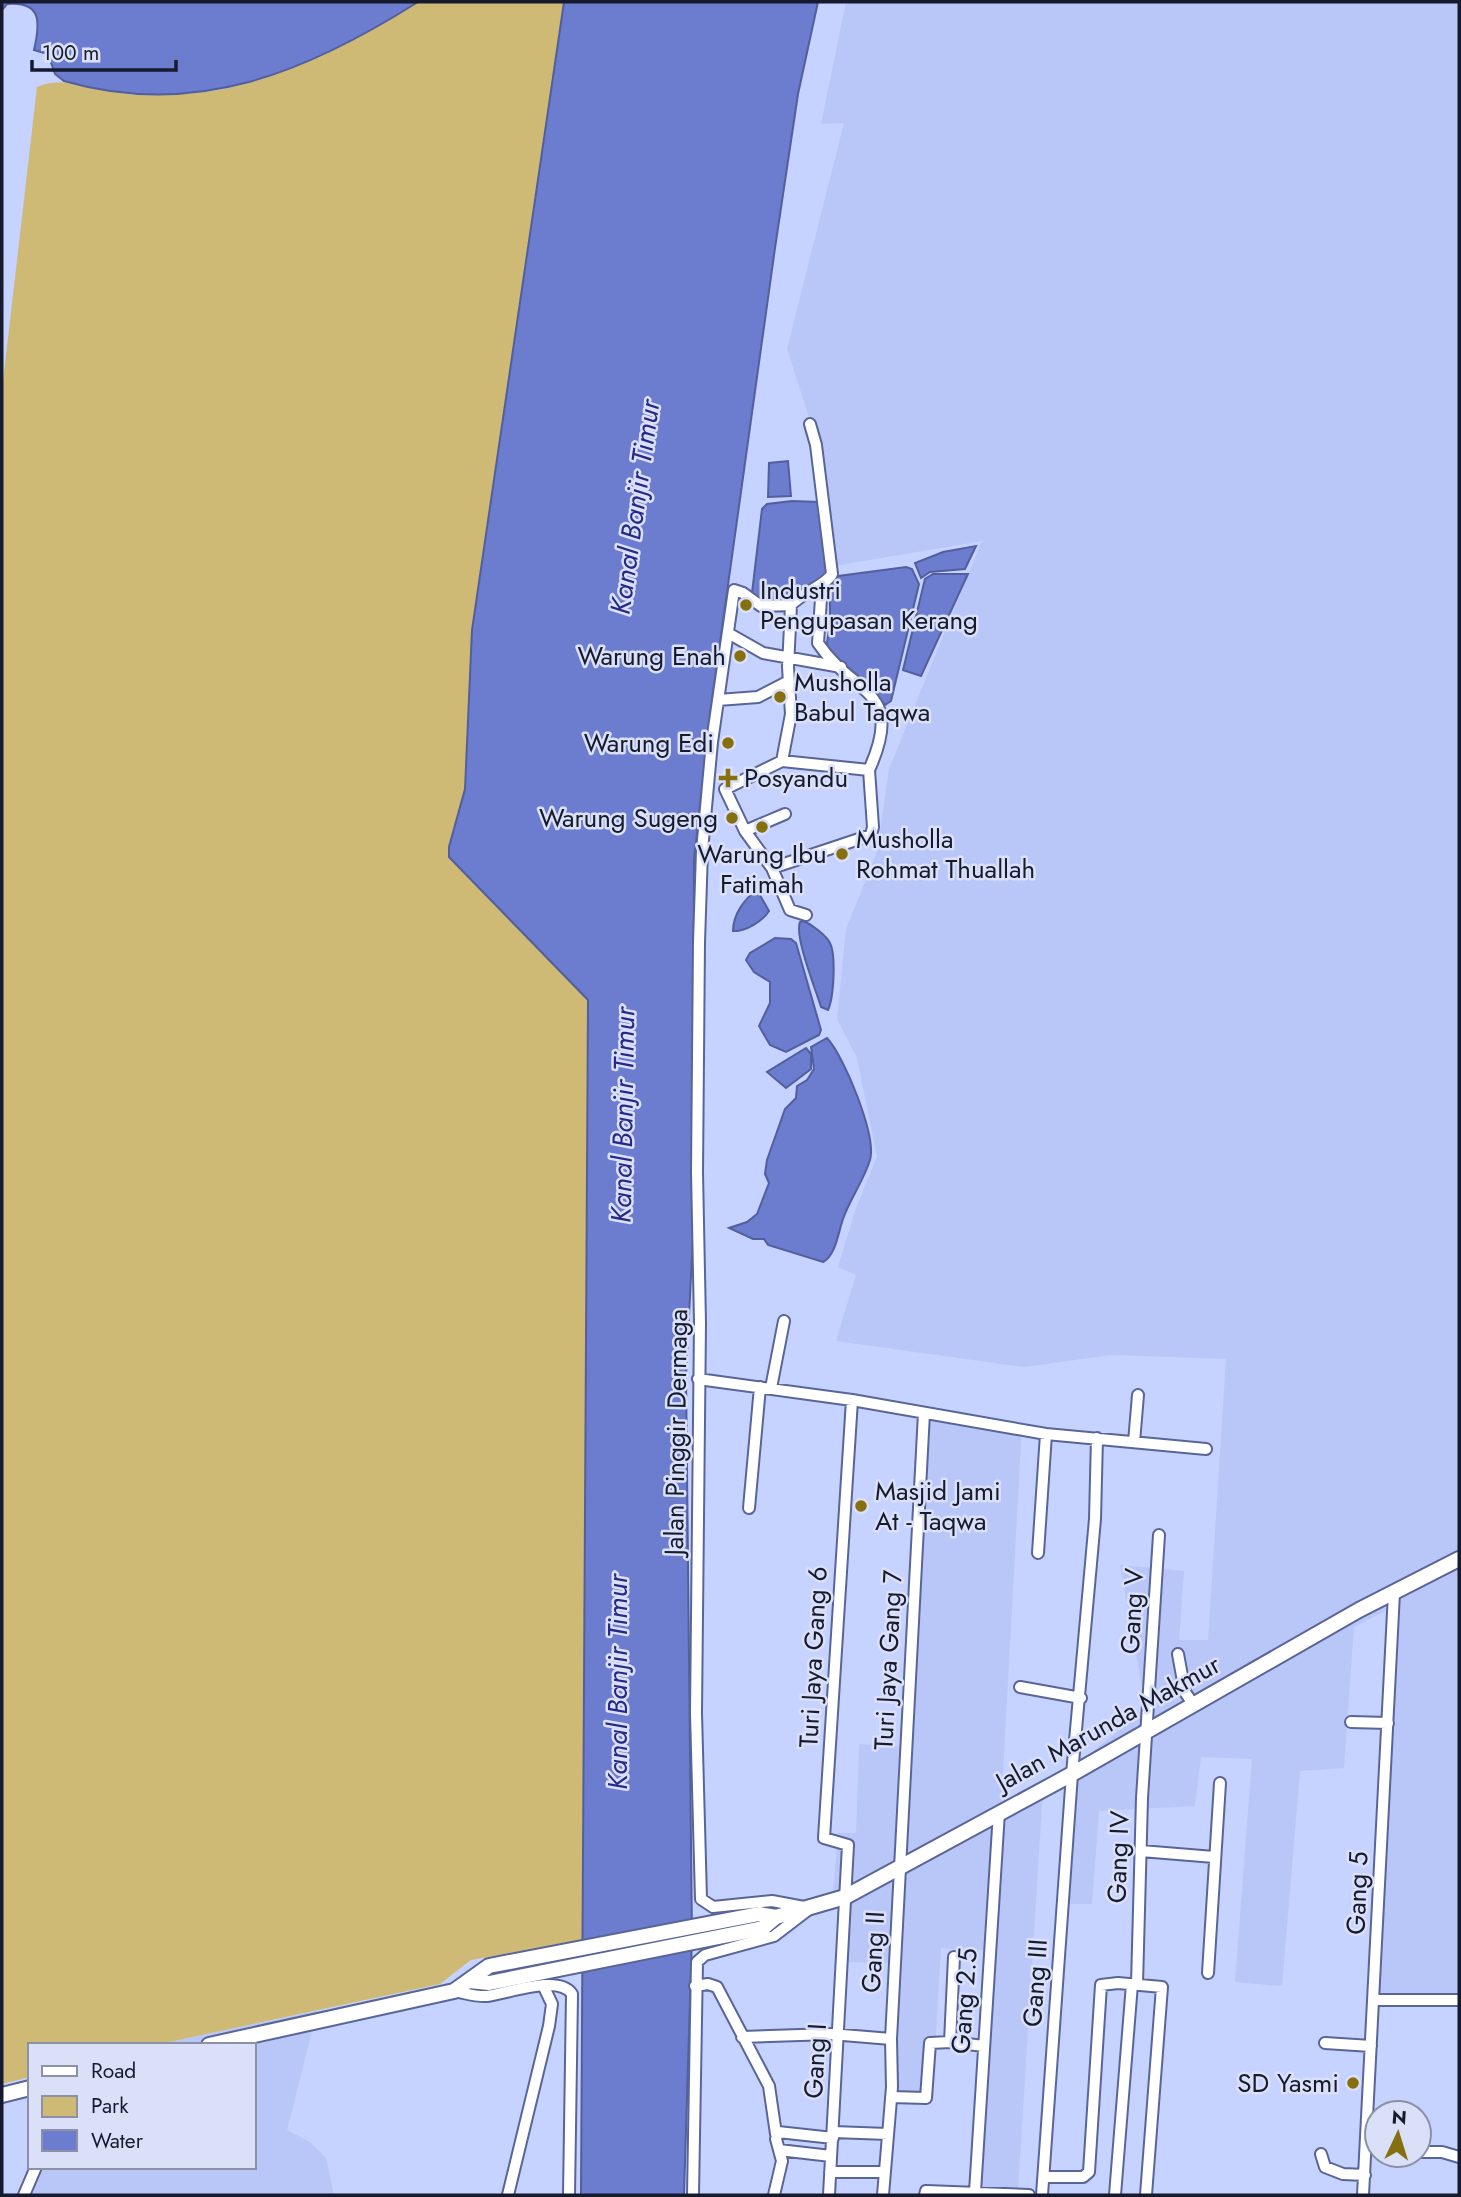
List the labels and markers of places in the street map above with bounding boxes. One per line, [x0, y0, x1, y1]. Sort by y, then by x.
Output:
place label: Industri Pengupasan Kerang [760, 571, 978, 639]
marker: Industri Pengupasan Kerang [738, 597, 754, 613]
place label: Warung Enah [577, 637, 726, 675]
marker: Warung Enah [732, 648, 748, 664]
place label: Musholla Babul Taqwa [794, 663, 930, 731]
marker: Musholla Babul Taqwa [772, 689, 788, 705]
place label: Warung Edi [584, 724, 714, 762]
marker: Warung Edi [720, 735, 736, 751]
place label: Posyandu [744, 759, 848, 797]
marker: Posyandu [718, 768, 738, 788]
place label: Warung Sugeng [539, 799, 718, 837]
marker: Warung Sugeng [724, 810, 740, 826]
marker: Warung Ibu Fatimah [754, 819, 770, 835]
place label: Musholla Rohmat Thuallah [856, 820, 1035, 888]
place label: Warung Ibu Fatimah [697, 835, 827, 903]
marker: Musholla Rohmat Thuallah [834, 846, 850, 862]
place label: Masjid Jami At - Taqwa [875, 1472, 1001, 1540]
marker: Masjid Jami At - Taqwa [853, 1498, 869, 1514]
place label: SD Yasmi [1237, 2064, 1339, 2102]
marker: SD Yasmi [1345, 2075, 1361, 2091]

